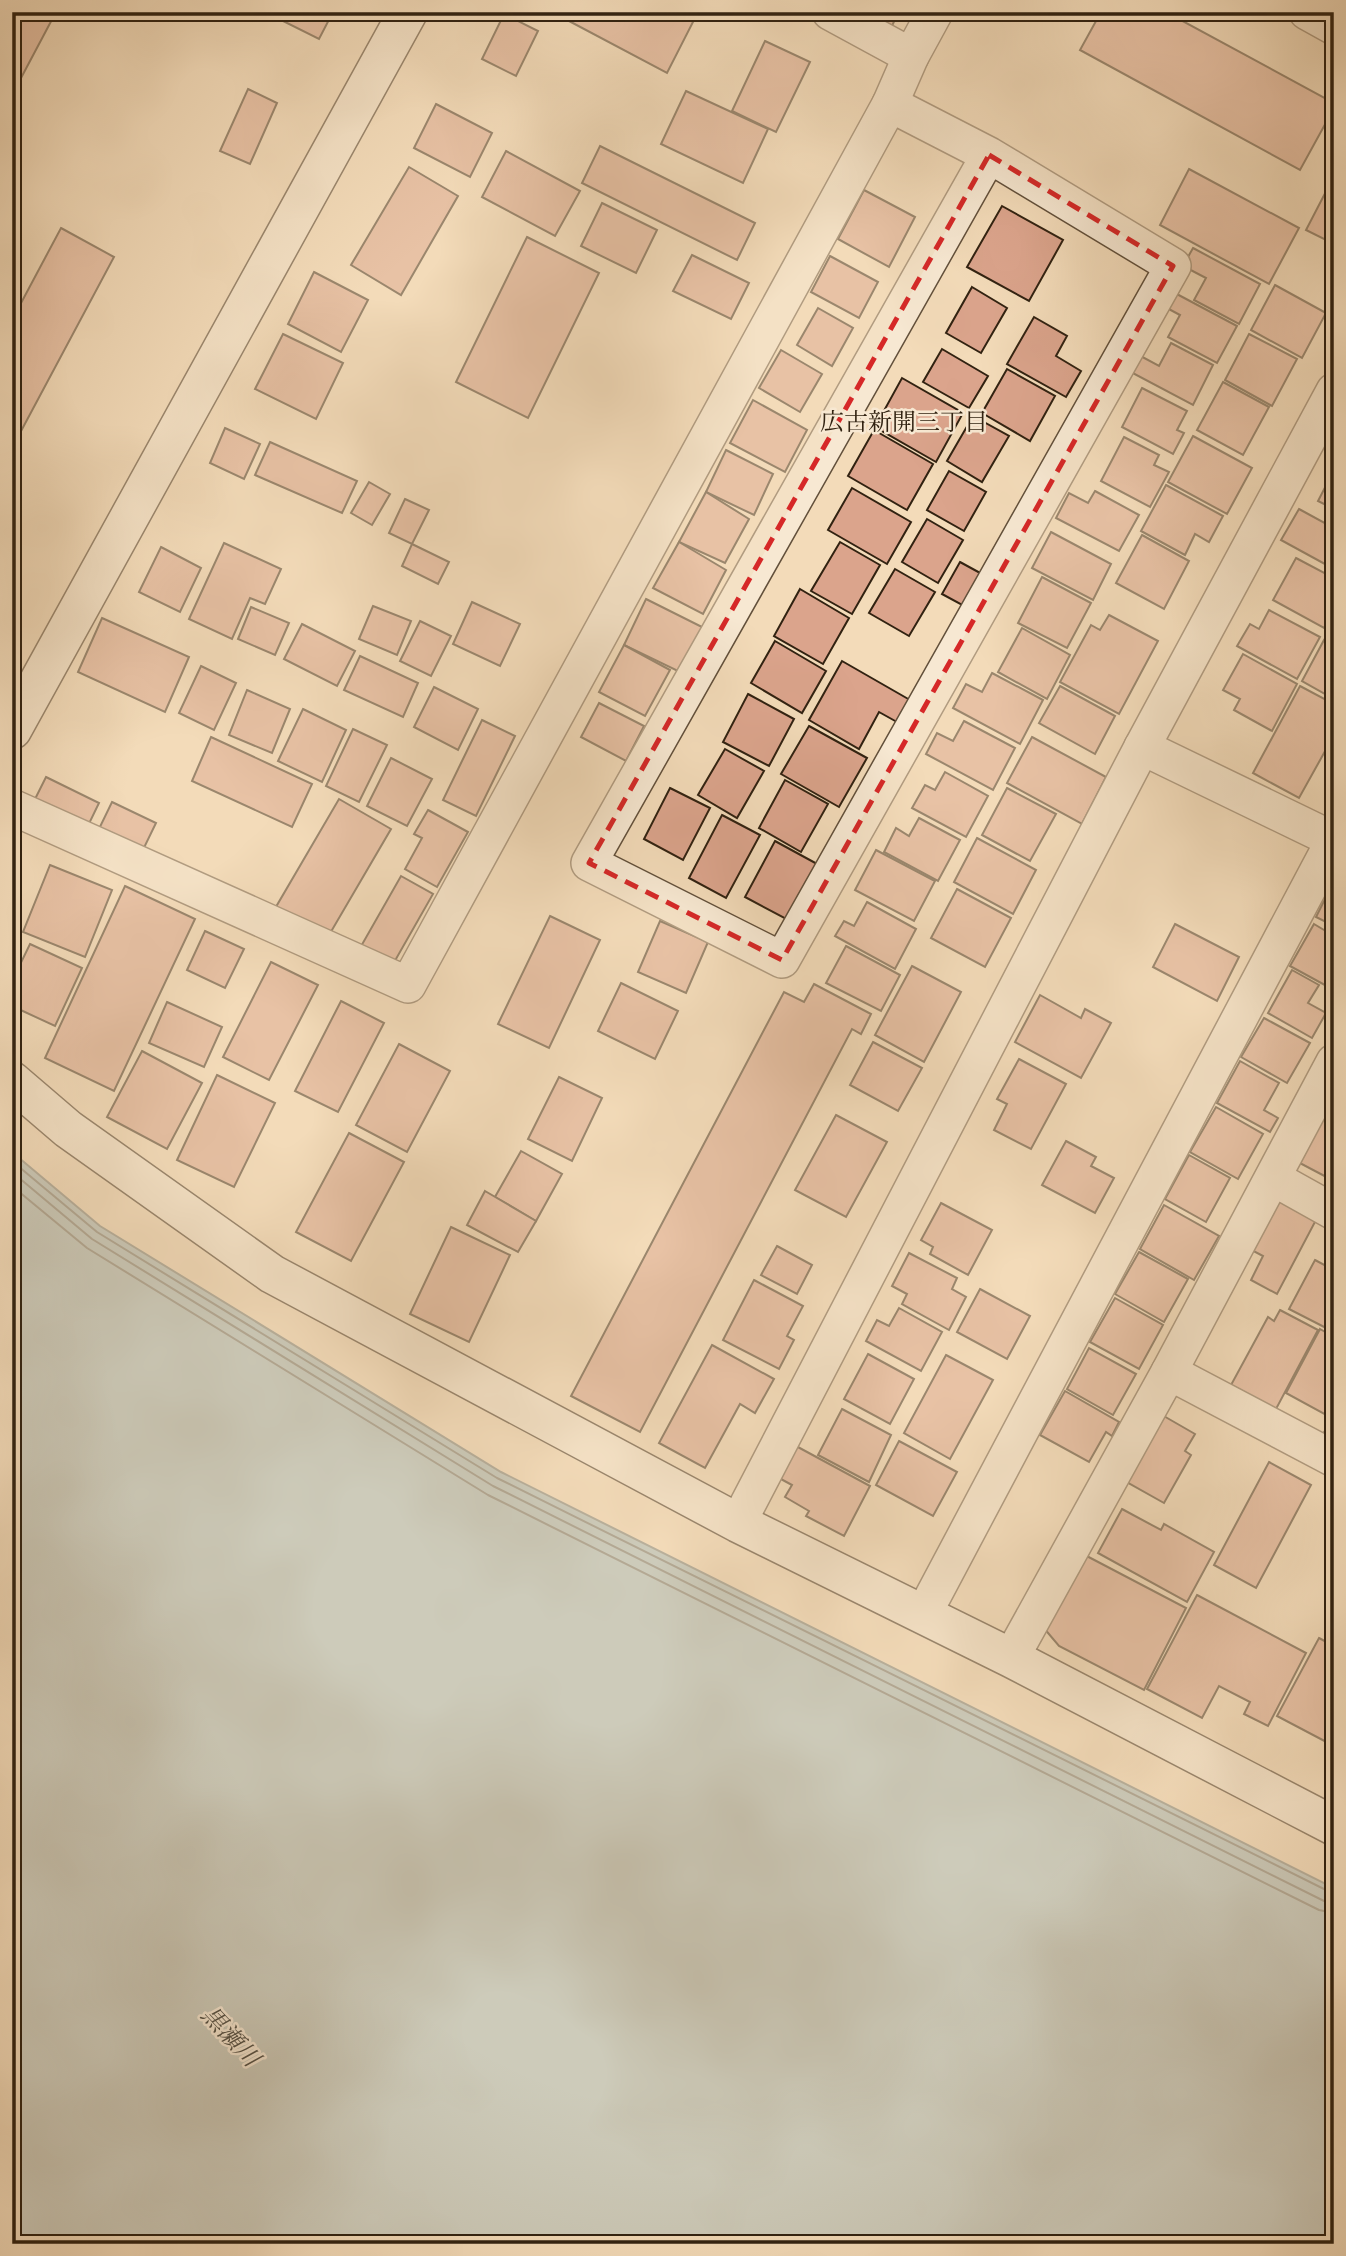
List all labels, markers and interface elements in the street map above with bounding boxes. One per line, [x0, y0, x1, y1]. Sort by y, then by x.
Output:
district label: 広古新開三丁目 [820, 406, 988, 437]
water label: 黒瀬川 [195, 1999, 269, 2075]

